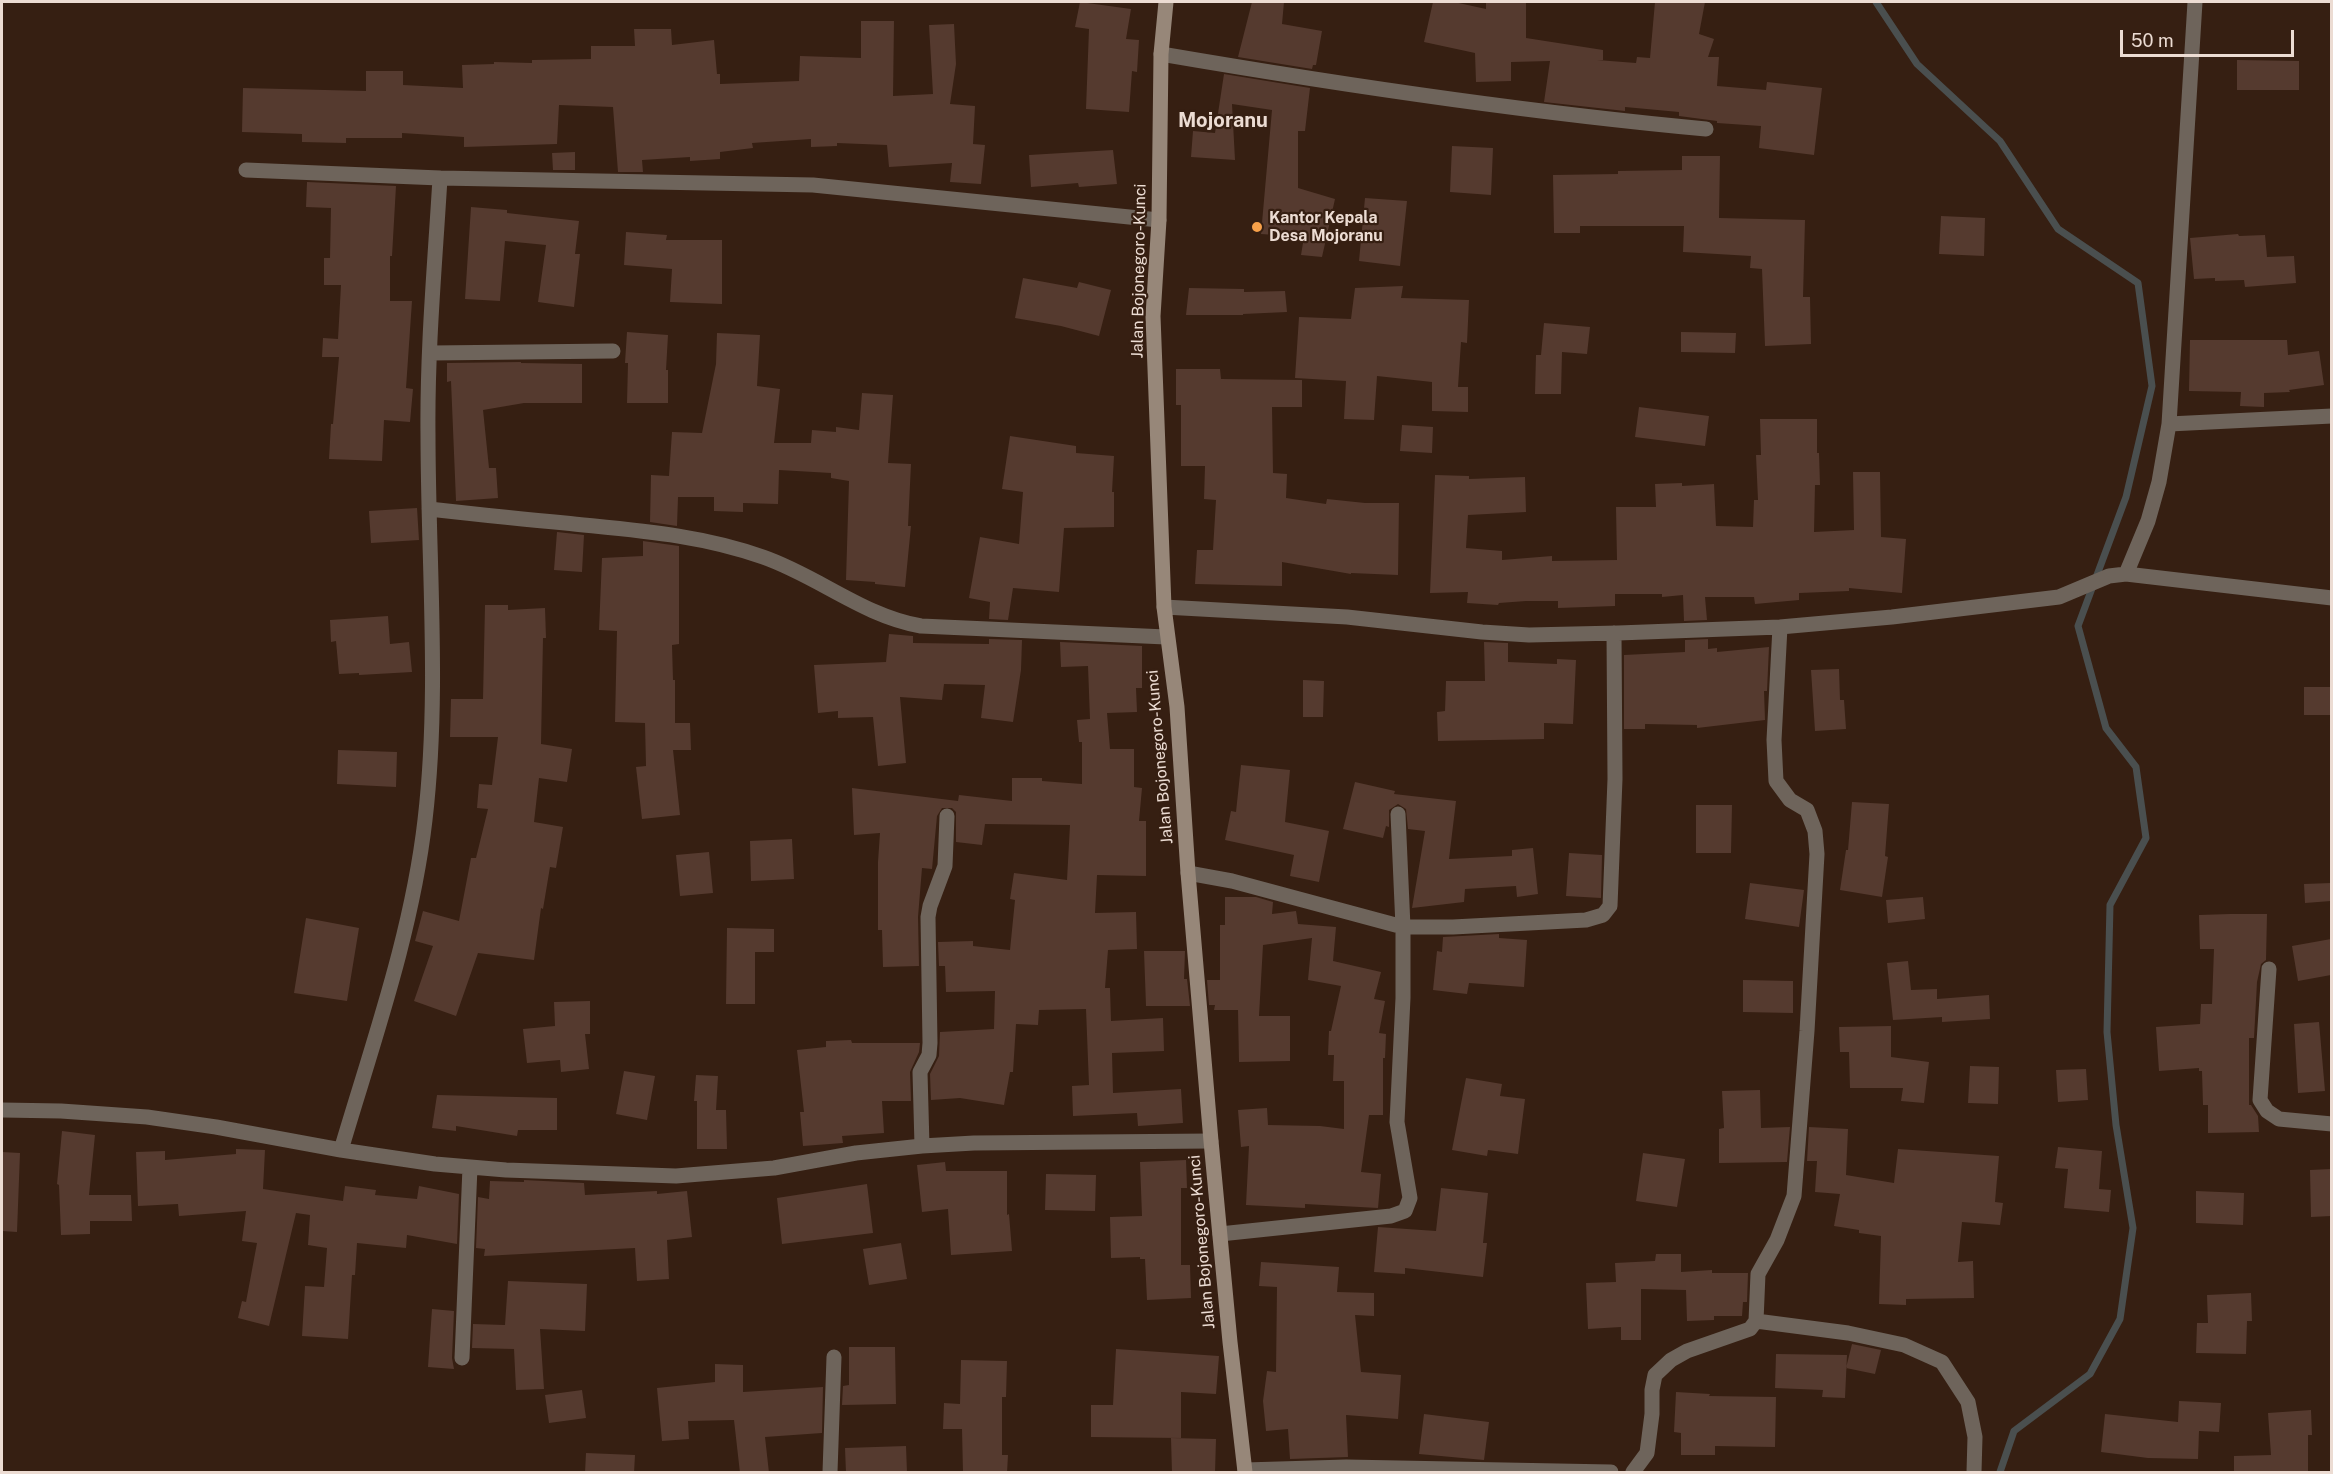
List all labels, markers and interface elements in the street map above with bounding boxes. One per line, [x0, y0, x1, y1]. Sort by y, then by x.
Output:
scale bar [2123, 18, 2297, 56]
text: 50 m [2131, 30, 2174, 51]
district label: Mojoranu [1178, 109, 1268, 133]
street label: Jalan Bojonegoro-Kunci [1128, 183, 1150, 359]
place label: Kantor Kepala Desa Mojoranu [1269, 208, 1383, 246]
marker: Kantor Kepala Desa Mojoranu [1250, 220, 1264, 234]
street label: Jalan Bojonegoro-Kunci [1143, 669, 1177, 845]
street label: Jalan Bojonegoro-Kunci [1185, 1154, 1219, 1330]

